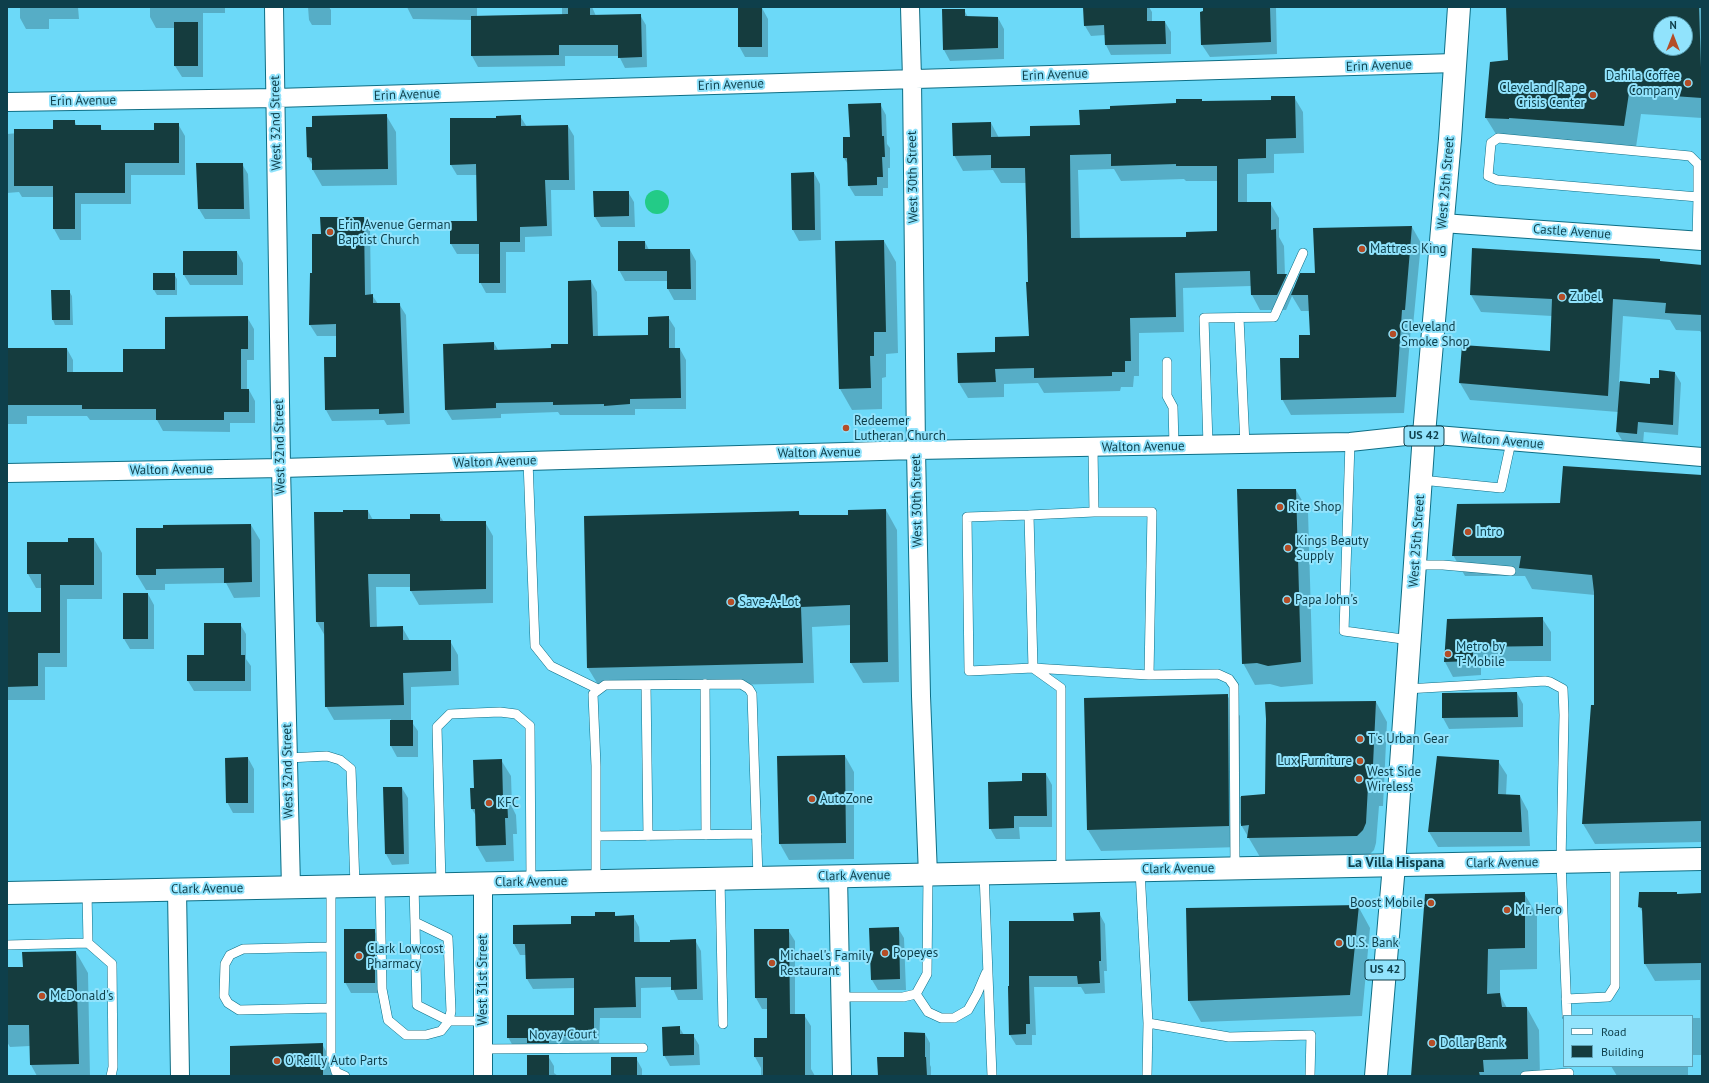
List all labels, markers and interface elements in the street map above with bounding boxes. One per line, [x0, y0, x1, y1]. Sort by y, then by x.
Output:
north arrow [1653, 16, 1693, 56]
text: N [1669, 18, 1677, 32]
street label: Erin Avenue [1346, 57, 1412, 75]
street label: Erin Avenue [1022, 66, 1088, 84]
place label: Dahila Coffee Company [1606, 68, 1680, 99]
street label: West 32nd Street [267, 75, 285, 171]
street label: Erin Avenue [698, 76, 764, 94]
marker: Dahila Coffee Company [1683, 78, 1693, 88]
place label: Cleveland Rape Crisis Center [1499, 80, 1585, 111]
street label: Erin Avenue [374, 86, 440, 104]
marker: Cleveland Rape Crisis Center [1588, 90, 1598, 100]
street label: Erin Avenue [50, 93, 116, 109]
street label: West 30th Street [904, 131, 922, 223]
street label: West 25th Street [1434, 136, 1458, 230]
place label: Erin Avenue German Baptist Church [338, 217, 451, 248]
street label: Castle Avenue [1533, 221, 1611, 243]
marker: Erin Avenue German Baptist Church [325, 227, 335, 237]
place label: Mattress King [1370, 241, 1446, 257]
marker: Mattress King [1357, 244, 1367, 254]
place label: Zubel [1570, 289, 1601, 305]
marker: Zubel [1557, 292, 1567, 302]
place label: Cleveland Smoke Shop [1401, 319, 1470, 350]
marker: Cleveland Smoke Shop [1388, 329, 1398, 339]
street label: West 32nd Street [271, 399, 289, 495]
place label: Redeemer Lutheran Church [854, 413, 946, 444]
marker: Redeemer Lutheran Church [841, 423, 851, 433]
road number: US 42 [1404, 426, 1444, 446]
street label: Walton Avenue [1460, 430, 1544, 452]
street label: Walton Avenue [1101, 438, 1185, 456]
street label: Walton Avenue [777, 444, 861, 462]
street label: Walton Avenue [453, 453, 537, 471]
street label: West 30th Street [908, 455, 926, 547]
street label: Walton Avenue [129, 461, 213, 479]
street label: West 25th Street [1406, 494, 1428, 588]
place label: Rite Shop [1288, 499, 1342, 515]
marker: Rite Shop [1275, 502, 1285, 512]
place label: Intro [1476, 524, 1503, 540]
marker: Intro [1463, 527, 1473, 537]
place label: Kings Beauty Supply [1296, 533, 1369, 564]
marker: Kings Beauty Supply [1283, 543, 1293, 553]
place label: Papa John's [1295, 592, 1358, 608]
place label: Save-A-Lot [739, 594, 799, 610]
marker: Papa John's [1282, 595, 1292, 605]
marker: Save-A-Lot [726, 597, 736, 607]
place label: Metro by T-Mobile [1456, 639, 1505, 670]
marker: Metro by T-Mobile [1443, 649, 1453, 659]
street label: West 32nd Street [279, 723, 297, 819]
place label: T's Urban Gear [1368, 731, 1449, 747]
marker: T's Urban Gear [1355, 734, 1365, 744]
place label: Lux Furniture [1277, 753, 1352, 769]
marker: Lux Furniture [1355, 756, 1365, 766]
place label: West Side Wireless [1367, 764, 1421, 795]
marker: West Side Wireless [1354, 774, 1364, 784]
place label: AutoZone [820, 791, 873, 807]
marker: AutoZone [807, 794, 817, 804]
place label: KFC [497, 795, 519, 811]
marker: KFC [484, 798, 494, 808]
district label: La Villa Hispana [1348, 855, 1444, 871]
street label: Clark Avenue [1466, 855, 1538, 871]
street label: Clark Avenue [1142, 861, 1214, 877]
street label: Clark Avenue [818, 868, 890, 884]
street label: Clark Avenue [495, 874, 567, 890]
street label: Clark Avenue [171, 881, 243, 897]
place label: Boost Mobile [1350, 895, 1423, 911]
marker: Boost Mobile [1426, 898, 1436, 908]
place label: Mr. Hero [1515, 902, 1562, 918]
marker: Mr. Hero [1502, 905, 1512, 915]
street label: West 31st Street [475, 935, 491, 1025]
place label: U.S. Bank [1347, 935, 1399, 951]
marker: U.S. Bank [1334, 938, 1344, 948]
place label: Clark Lowcost Pharmacy [367, 941, 443, 972]
place label: Popeyes [893, 945, 938, 961]
place label: Michael's Family Restaurant [780, 948, 872, 979]
marker: Popeyes [880, 948, 890, 958]
marker: Clark Lowcost Pharmacy [354, 951, 364, 961]
marker: Michael's Family Restaurant [767, 958, 777, 968]
road number: US 42 [1365, 960, 1405, 980]
place label: McDonald's [50, 988, 113, 1004]
marker: McDonald's [37, 991, 47, 1001]
legend [1563, 1015, 1693, 1067]
text: Road [1601, 1024, 1626, 1039]
street label: Novay Court [529, 1027, 597, 1043]
place label: Dollar Bank [1440, 1035, 1505, 1051]
marker: Dollar Bank [1427, 1038, 1437, 1048]
text: Building [1601, 1044, 1644, 1059]
place label: O'Reilly Auto Parts [285, 1053, 388, 1069]
marker: O'Reilly Auto Parts [272, 1056, 282, 1066]

